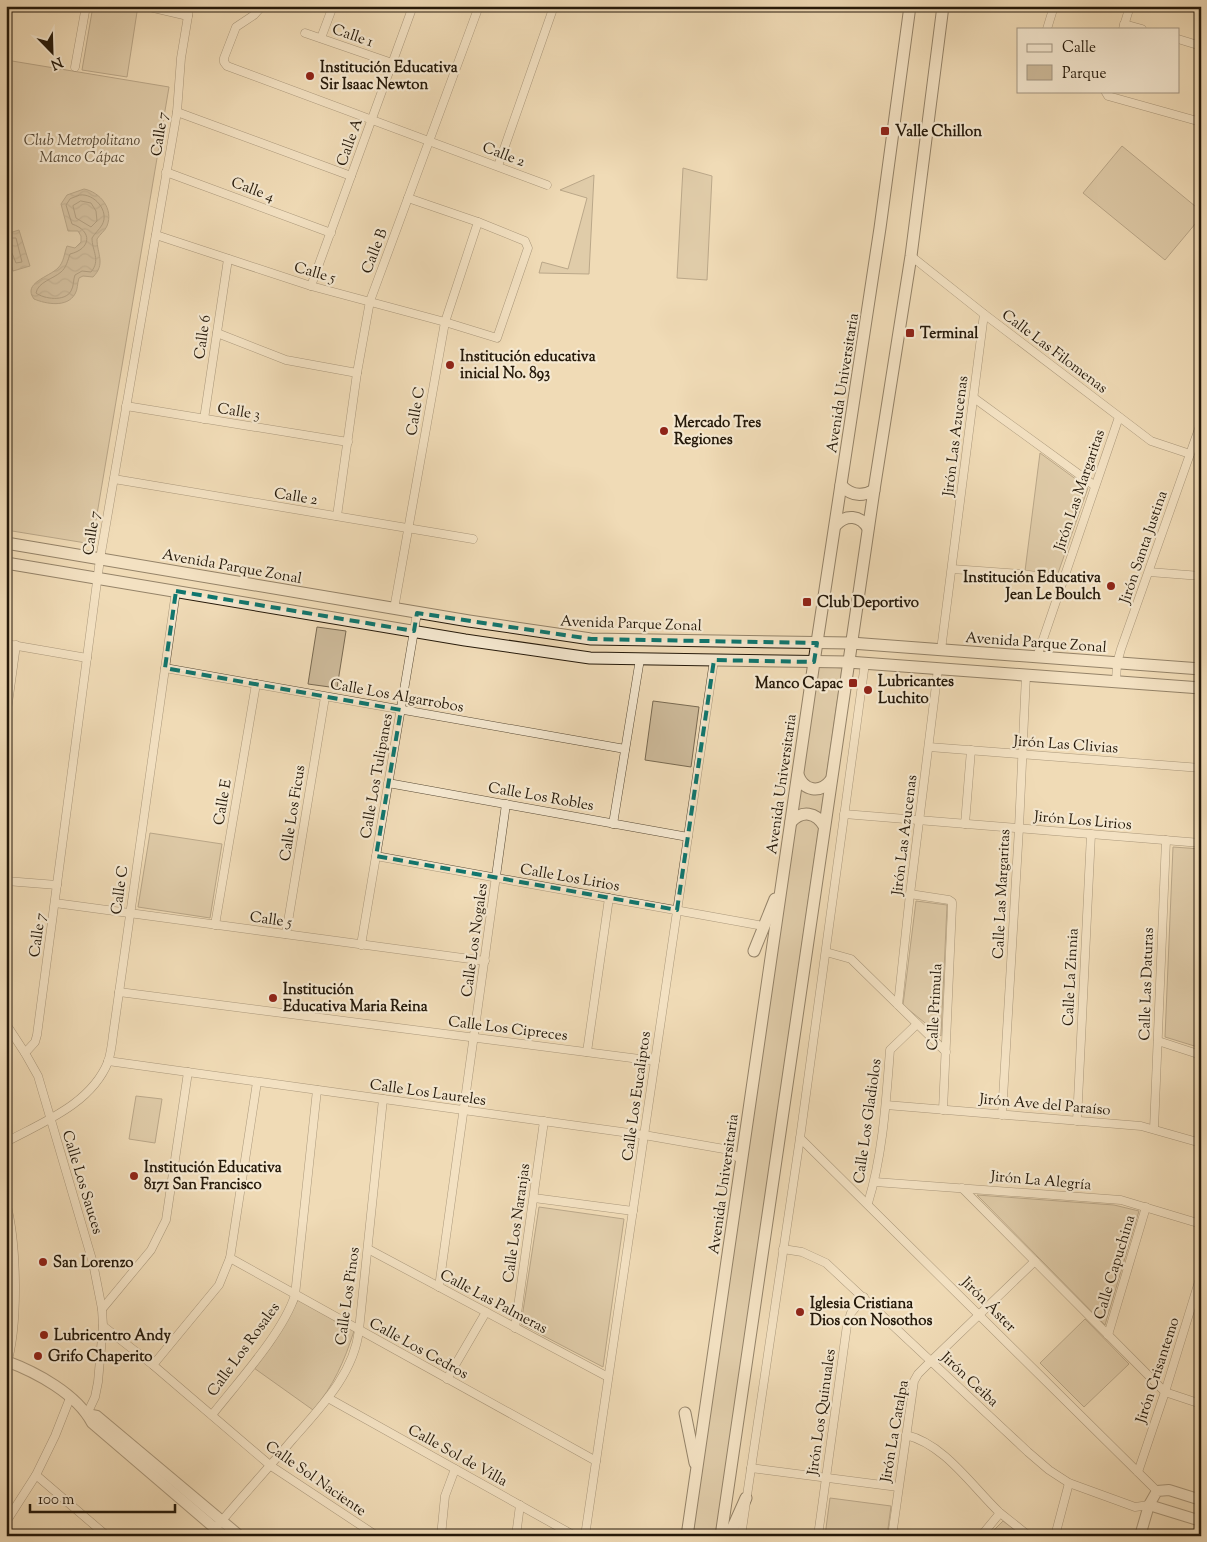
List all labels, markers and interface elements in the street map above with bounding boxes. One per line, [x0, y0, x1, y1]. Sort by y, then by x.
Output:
street label: Calle 1 [329, 20, 376, 53]
north arrow [28, 28, 78, 78]
legend [1017, 28, 1180, 92]
text: Calle [1062, 38, 1096, 59]
text: N [47, 51, 65, 74]
place label: Institución Educativa Sir Isaac Newton [320, 58, 458, 96]
text: Parque [1062, 64, 1106, 85]
marker: Institución Educativa Sir Isaac Newton [304, 70, 316, 82]
street label: Calle 7 [147, 110, 174, 158]
street label: Calle A [332, 116, 369, 169]
place label: Valle Chillon [895, 122, 982, 143]
marker: Valle Chillon [879, 125, 891, 137]
park label: Club Metropolitano Manco Cápac [24, 131, 141, 169]
street label: Calle 2 [479, 138, 528, 173]
street label: Calle 4 [228, 173, 278, 208]
street label: Calle B [357, 225, 394, 277]
street label: Calle 5 [291, 258, 338, 289]
street label: Calle Las Filomenas [997, 305, 1112, 399]
street label: Avenida Universitaria [822, 312, 865, 455]
street label: Calle 6 [190, 314, 217, 361]
place label: Terminal [920, 324, 979, 345]
marker: Terminal [904, 327, 916, 339]
place label: Institución educativa inicial No. 893 [460, 347, 596, 385]
marker: Institución educativa inicial No. 893 [444, 359, 456, 371]
street label: Jirón Las Azucenas [939, 375, 974, 499]
street label: Calle C [402, 385, 431, 437]
street label: Calle 3 [216, 399, 262, 426]
place label: Mercado Tres Regiones [674, 413, 761, 451]
marker: Mercado Tres Regiones [658, 425, 670, 437]
street label: Jirón Las Margaritas [1049, 427, 1111, 555]
street label: Calle 2 [272, 484, 319, 511]
street label: Jirón Santa Justina [1115, 488, 1174, 608]
street label: Calle 7 [79, 509, 106, 557]
street label: Avenida Parque Zonal [160, 545, 303, 590]
place label: Institución Educativa Jean Le Boulch [963, 568, 1101, 606]
marker: Institución Educativa Jean Le Boulch [1105, 580, 1117, 592]
place label: Club Deportivo [817, 593, 919, 614]
marker: Club Deportivo [801, 596, 813, 608]
street label: Avenida Parque Zonal [560, 612, 702, 637]
street label: Avenida Parque Zonal [964, 628, 1107, 659]
place label: Lubricantes Luchito [878, 672, 954, 710]
street label: Calle Los Algarrobos [328, 674, 465, 719]
place label: Manco Capac [755, 674, 843, 695]
marker: Manco Capac [847, 677, 859, 689]
marker: Lubricantes Luchito [862, 684, 874, 696]
street label: Calle Los Tulipanes [356, 712, 399, 840]
street label: Avenida Universitaria [762, 713, 803, 856]
street label: Jirón Las Clivias [1012, 731, 1119, 760]
street label: Calle Los Ficus [276, 764, 311, 863]
street label: Jirón Las Azucenas [888, 774, 923, 898]
street label: Calle E [209, 778, 238, 827]
street label: Calle Los Robles [486, 778, 595, 817]
street label: Jirón Los Lirios [1032, 807, 1133, 836]
street label: Calle Las Margaritas [989, 828, 1016, 960]
street label: Calle Los Lirios [518, 859, 621, 898]
street label: Calle C [107, 864, 134, 916]
street label: Calle Los Nogales [457, 882, 494, 998]
street label: Calle 5 [248, 907, 293, 934]
street label: Calle 7 [25, 911, 52, 959]
street label: Calle Las Daturas [1135, 927, 1160, 1041]
street label: Calle La Zinnia [1058, 928, 1085, 1027]
street label: Calle Primula [923, 963, 948, 1051]
place label: Institución Educativa Maria Reina [283, 980, 428, 1018]
marker: Institución Educativa Maria Reina [267, 992, 279, 1004]
street label: Calle Los Cipreces [447, 1012, 569, 1047]
street label: Calle Los Eucaliptos [618, 1030, 657, 1162]
street label: Calle Los Gladiolos [849, 1057, 888, 1185]
street label: Calle Los Laureles [368, 1075, 487, 1112]
street label: Jirón Ave del Paraíso [977, 1089, 1111, 1122]
street label: Avenida Universitaria [704, 1113, 745, 1256]
street label: Calle Los Sauces [56, 1128, 107, 1237]
place label: Institución Educativa 8171 San Francisco [144, 1158, 282, 1196]
street label: Calle Los Naranjas [499, 1162, 536, 1284]
street label: Jirón La Alegría [989, 1167, 1092, 1196]
marker: Institución Educativa 8171 San Francisco [128, 1170, 140, 1182]
street label: Calle Capuchina [1090, 1212, 1141, 1322]
street label: Calle Los Pinos [331, 1246, 366, 1347]
place label: San Lorenzo [53, 1253, 134, 1274]
marker: San Lorenzo [37, 1256, 49, 1268]
street label: Calle Las Palmeras [436, 1265, 551, 1340]
street label: Jirón Áster [955, 1271, 1021, 1338]
place label: Iglesia Cristiana Dios con Nosothos [810, 1294, 932, 1332]
street label: Calle Los Rosales [203, 1298, 286, 1401]
marker: Iglesia Cristiana Dios con Nosothos [794, 1306, 806, 1318]
street label: Calle Los Cedros [365, 1313, 472, 1385]
street label: Jirón Crisantemo [1131, 1315, 1185, 1427]
place label: Lubricentro Andy [54, 1326, 171, 1347]
marker: Lubricentro Andy [38, 1329, 50, 1341]
place label: Grifo Chaperito [48, 1347, 153, 1368]
street label: Jirón Ceiba [935, 1347, 1003, 1412]
street label: Jirón Los Quinuales [803, 1348, 842, 1478]
marker: Grifo Chaperito [32, 1350, 44, 1362]
street label: Jirón La Catalpa [876, 1378, 915, 1485]
street label: Calle Sol de Villa [404, 1420, 511, 1492]
street label: Calle Sol Naciente [260, 1436, 370, 1522]
scale bar [30, 1482, 175, 1514]
text: 100 m [38, 1490, 75, 1511]

